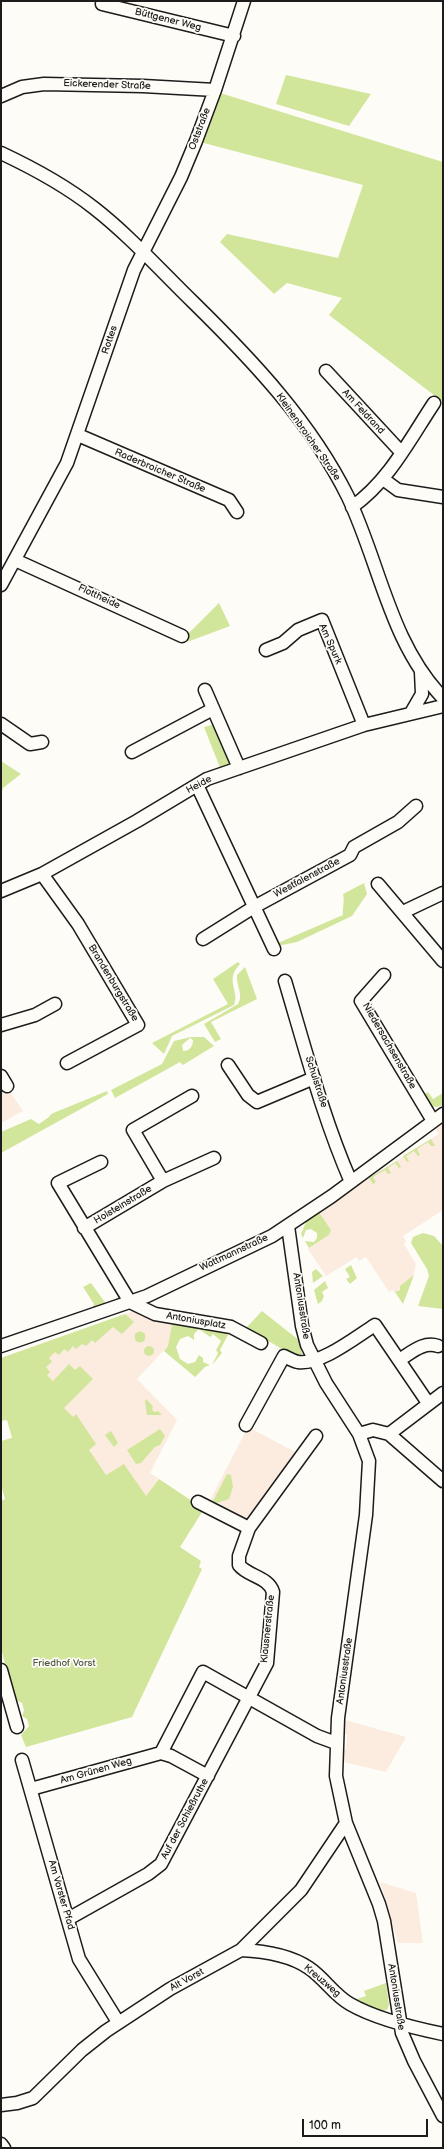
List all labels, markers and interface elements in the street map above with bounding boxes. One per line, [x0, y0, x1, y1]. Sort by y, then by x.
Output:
street label: Büttgener Weg [133, 6, 203, 34]
street label: Eickerender Straße [63, 77, 151, 93]
street label: Oststraße [186, 106, 214, 152]
street label: Rottes [100, 324, 120, 356]
street label: Am Feldrand [339, 387, 387, 437]
street label: Kleinenbroicher Straße [273, 391, 343, 483]
street label: Raderbroicher Straße [113, 446, 207, 496]
street label: Flottheide [76, 582, 122, 612]
street label: Am Spurk [316, 622, 344, 666]
street label: Heide [184, 773, 214, 797]
street label: Westfalenstraße [272, 856, 342, 900]
street label: Brandenburgstraße [85, 942, 141, 1024]
street label: Niedersachsenstraße [359, 1001, 419, 1091]
street label: Schulstraße [302, 1055, 330, 1109]
street label: Holsteinstraße [92, 1183, 154, 1227]
street label: Wattmannstraße [198, 1232, 270, 1274]
street label: Antoniusstraße [290, 1272, 312, 1340]
street label: Antoniusplatz [165, 1310, 227, 1332]
street label: Klausnerstraße [258, 1594, 278, 1664]
street label: Antoniusstraße [334, 1637, 356, 1705]
park label: Friedhof Vorst [32, 1657, 96, 1669]
street label: Am Grünen Weg [59, 1755, 133, 1787]
street label: Auf der Schießruthe [159, 1777, 211, 1861]
street label: Am Vorster Pfad [45, 1859, 77, 1931]
street label: Kreuzweg [301, 1962, 343, 2000]
street label: Antoniusstraße [385, 1963, 407, 2031]
street label: Alt Vorst [168, 1966, 206, 1994]
scale bar [304, 2111, 430, 2137]
text: 100 m [309, 2118, 341, 2133]

